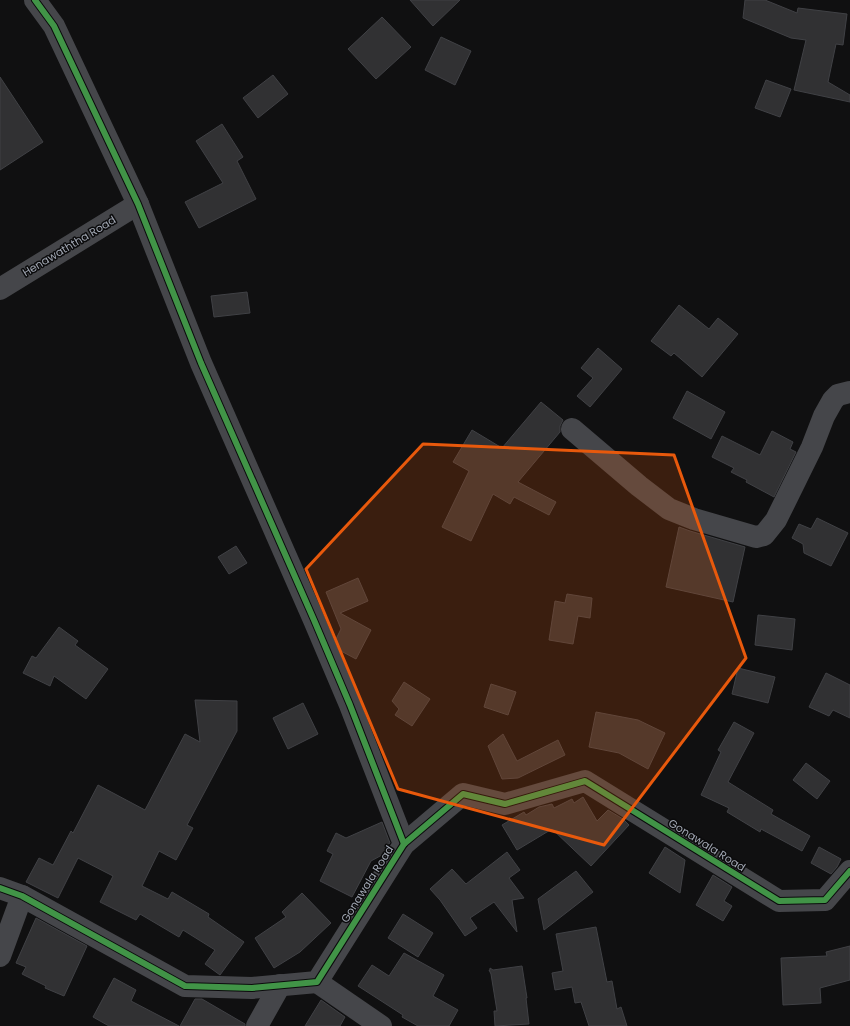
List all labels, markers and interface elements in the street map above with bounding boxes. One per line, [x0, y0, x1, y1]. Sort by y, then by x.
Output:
street label: Henawaththa Road [19, 212, 119, 280]
street label: Gonawala Road [665, 815, 749, 875]
street label: Gonawala Road [337, 842, 397, 926]

